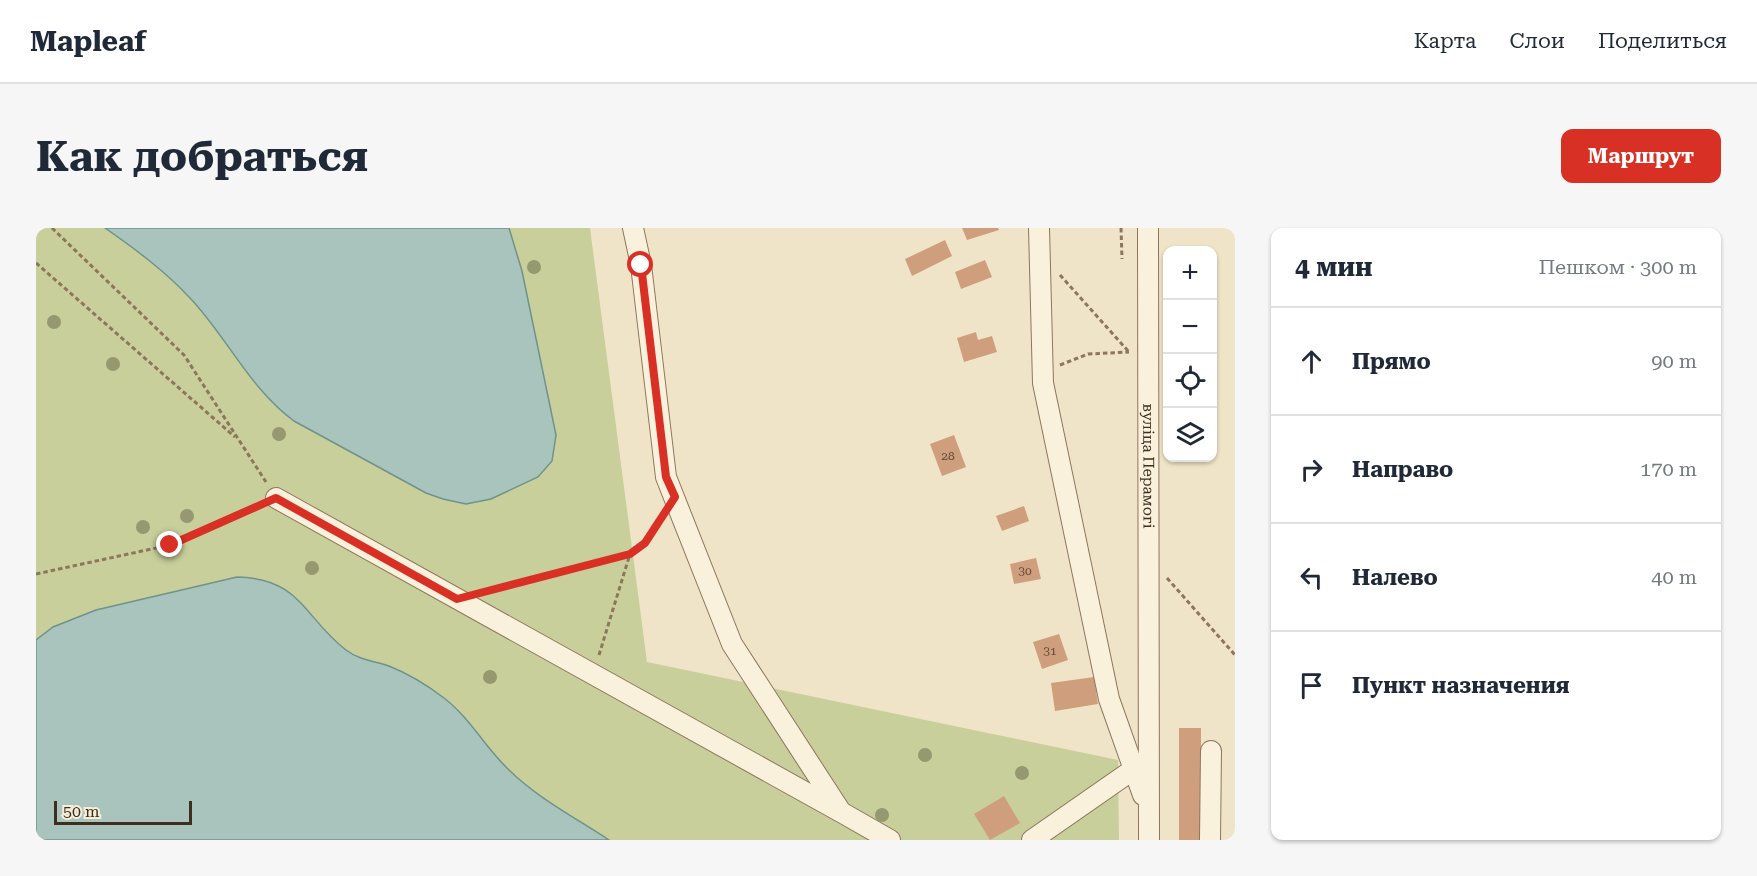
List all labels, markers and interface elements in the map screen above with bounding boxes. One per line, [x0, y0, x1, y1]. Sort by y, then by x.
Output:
text: Mapleaf [30, 25, 146, 58]
text: Карта [1414, 29, 1477, 53]
text: Слои [1510, 29, 1565, 53]
text: Поделиться [1598, 29, 1727, 53]
button: Маршрут [1561, 129, 1721, 183]
text: Как добраться [36, 132, 368, 181]
map controls [1163, 246, 1217, 462]
button: + [1163, 246, 1217, 300]
route start [627, 251, 653, 277]
text: 4 мин [1295, 252, 1373, 282]
text: Пешком · 300 m [1539, 255, 1697, 279]
button: − [1163, 300, 1217, 354]
icon: ahead [1295, 345, 1328, 378]
text: Прямо [1352, 349, 1431, 374]
text: 90 m [1651, 349, 1697, 373]
button: locate [1163, 354, 1217, 408]
street label: вуліца Перамогі [1139, 404, 1157, 529]
button: layers [1163, 408, 1217, 462]
house number: 28 [941, 449, 955, 463]
icon: right [1295, 453, 1328, 486]
text: Направо [1352, 457, 1453, 482]
text: 170 m [1640, 457, 1697, 481]
route end [156, 531, 182, 557]
icon: left [1295, 561, 1328, 594]
house number: 30 [1018, 564, 1032, 578]
text: Налево [1352, 565, 1438, 590]
text: 40 m [1651, 565, 1697, 589]
house number: 31 [1043, 644, 1057, 658]
icon: arrive [1295, 669, 1328, 702]
text: Пункт назначения [1352, 673, 1570, 698]
scale bar [54, 798, 192, 826]
text: 50 m [63, 802, 100, 821]

